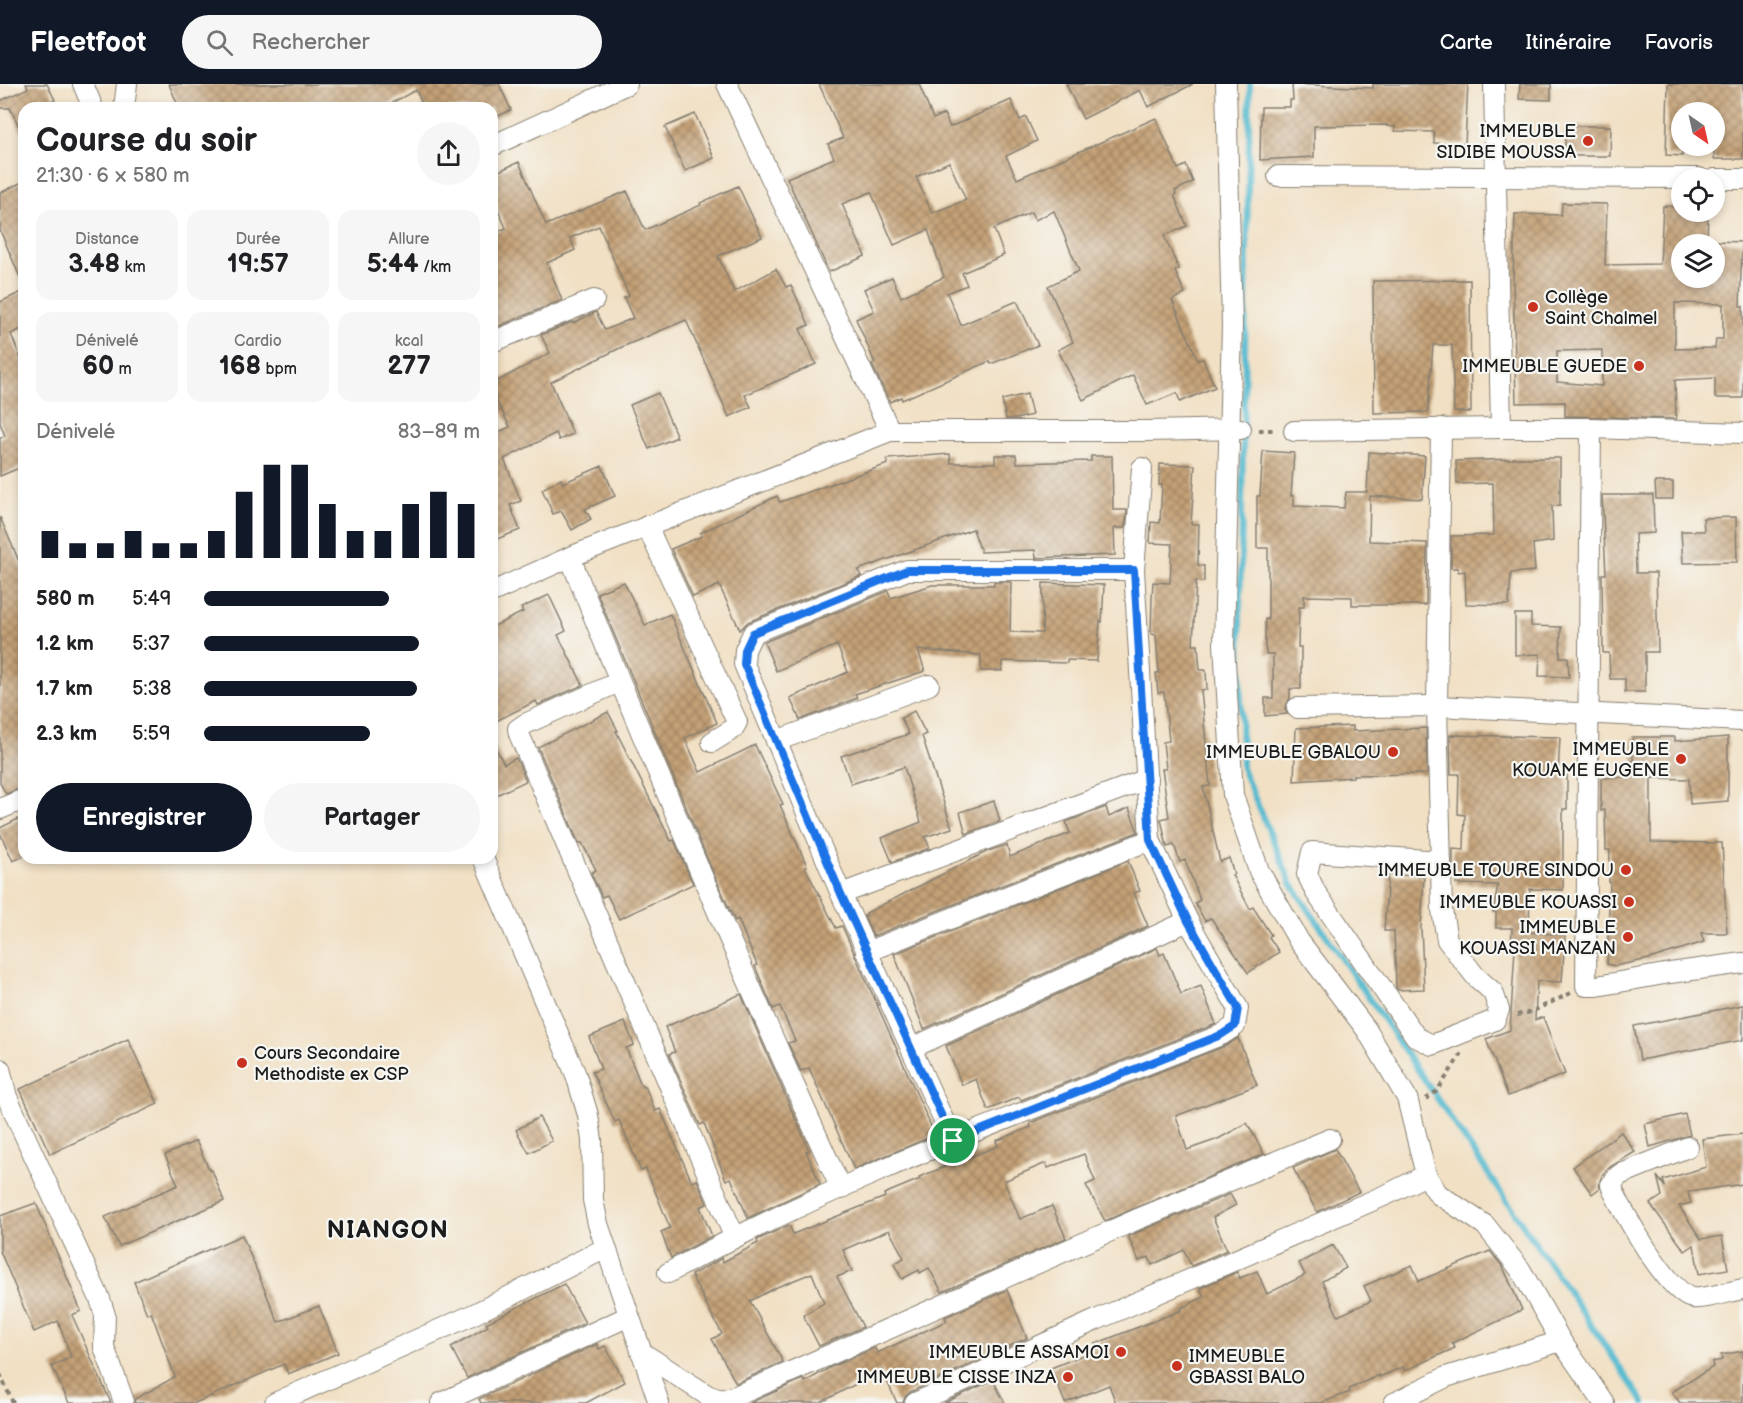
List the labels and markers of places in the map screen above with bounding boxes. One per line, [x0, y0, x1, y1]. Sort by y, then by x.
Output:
place label: IMMEUBLE SIDIBE MOUSSA [1437, 121, 1576, 163]
marker: IMMEUBLE SIDIBE MOUSSA [1581, 134, 1595, 148]
place label: Collège Saint Chalmel [1545, 287, 1657, 329]
marker: Collège Saint Chalmel [1526, 300, 1540, 314]
place label: IMMEUBLE GUEDE [1462, 356, 1627, 377]
marker: IMMEUBLE GUEDE [1632, 359, 1646, 373]
place label: IMMEUBLE KOUAME EUGENE [1512, 739, 1669, 781]
place label: IMMEUBLE GBALOU [1206, 742, 1381, 763]
marker: IMMEUBLE GBALOU [1386, 745, 1400, 759]
marker: IMMEUBLE KOUAME EUGENE [1674, 752, 1688, 766]
place label: IMMEUBLE TOURE SINDOU [1378, 860, 1614, 881]
marker: IMMEUBLE TOURE SINDOU [1619, 863, 1633, 877]
place label: IMMEUBLE KOUASSI [1440, 892, 1617, 913]
marker: IMMEUBLE KOUASSI [1622, 895, 1636, 909]
place label: IMMEUBLE KOUASSI MANZAN [1459, 917, 1616, 959]
marker: IMMEUBLE KOUASSI MANZAN [1621, 930, 1635, 944]
place label: Cours Secondaire Methodiste ex CSP [254, 1043, 409, 1085]
marker: Cours Secondaire Methodiste ex CSP [235, 1056, 249, 1070]
pin [927, 1115, 978, 1166]
place label: IMMEUBLE ASSAMOI [929, 1342, 1109, 1363]
marker: IMMEUBLE ASSAMOI [1114, 1345, 1128, 1359]
place label: IMMEUBLE GBASSI BALO [1189, 1346, 1305, 1388]
marker: IMMEUBLE GBASSI BALO [1170, 1359, 1184, 1373]
place label: IMMEUBLE CISSE INZA [857, 1367, 1056, 1388]
marker: IMMEUBLE CISSE INZA [1061, 1370, 1075, 1384]

